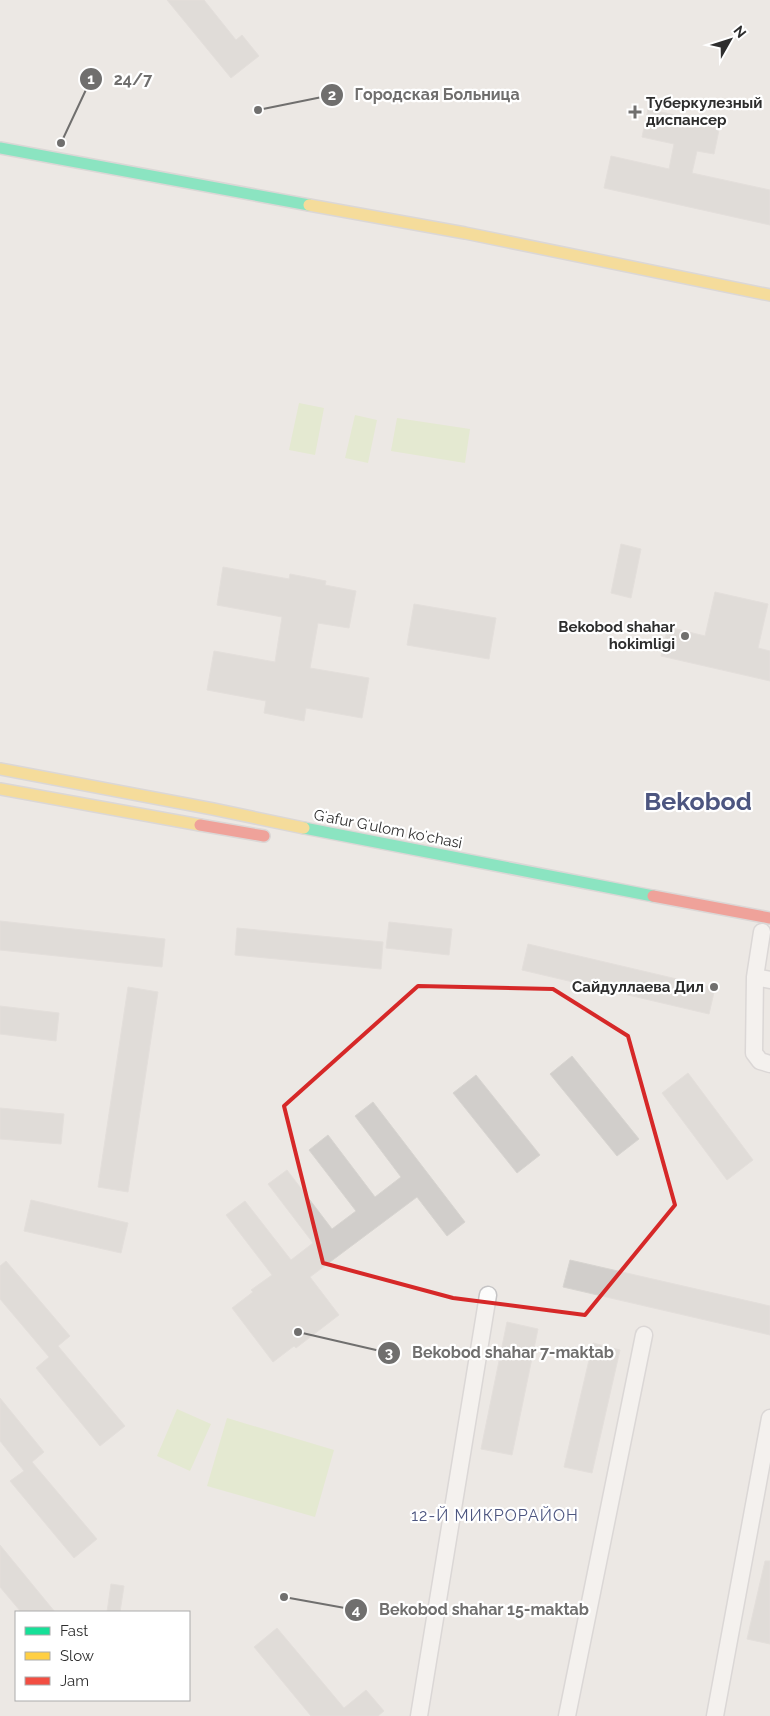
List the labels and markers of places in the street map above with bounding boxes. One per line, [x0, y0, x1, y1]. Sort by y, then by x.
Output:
callout: 24/7 [78, 63, 162, 94]
callout: Городская Больница [319, 79, 529, 110]
place label: Туберкулезный диспансер [646, 94, 762, 129]
marker: Туберкулезный диспансер [628, 105, 642, 119]
place label: Bekobod shahar hokimligi [558, 618, 675, 653]
marker: Bekobod shahar hokimligi [679, 630, 691, 642]
place label: Сайдуллаева Дил [572, 978, 704, 996]
marker: Сайдуллаева Дил [708, 981, 720, 993]
callout: Bekobod shahar 7-maktab [377, 1337, 624, 1368]
callout: Bekobod shahar 15-maktab [344, 1594, 599, 1625]

